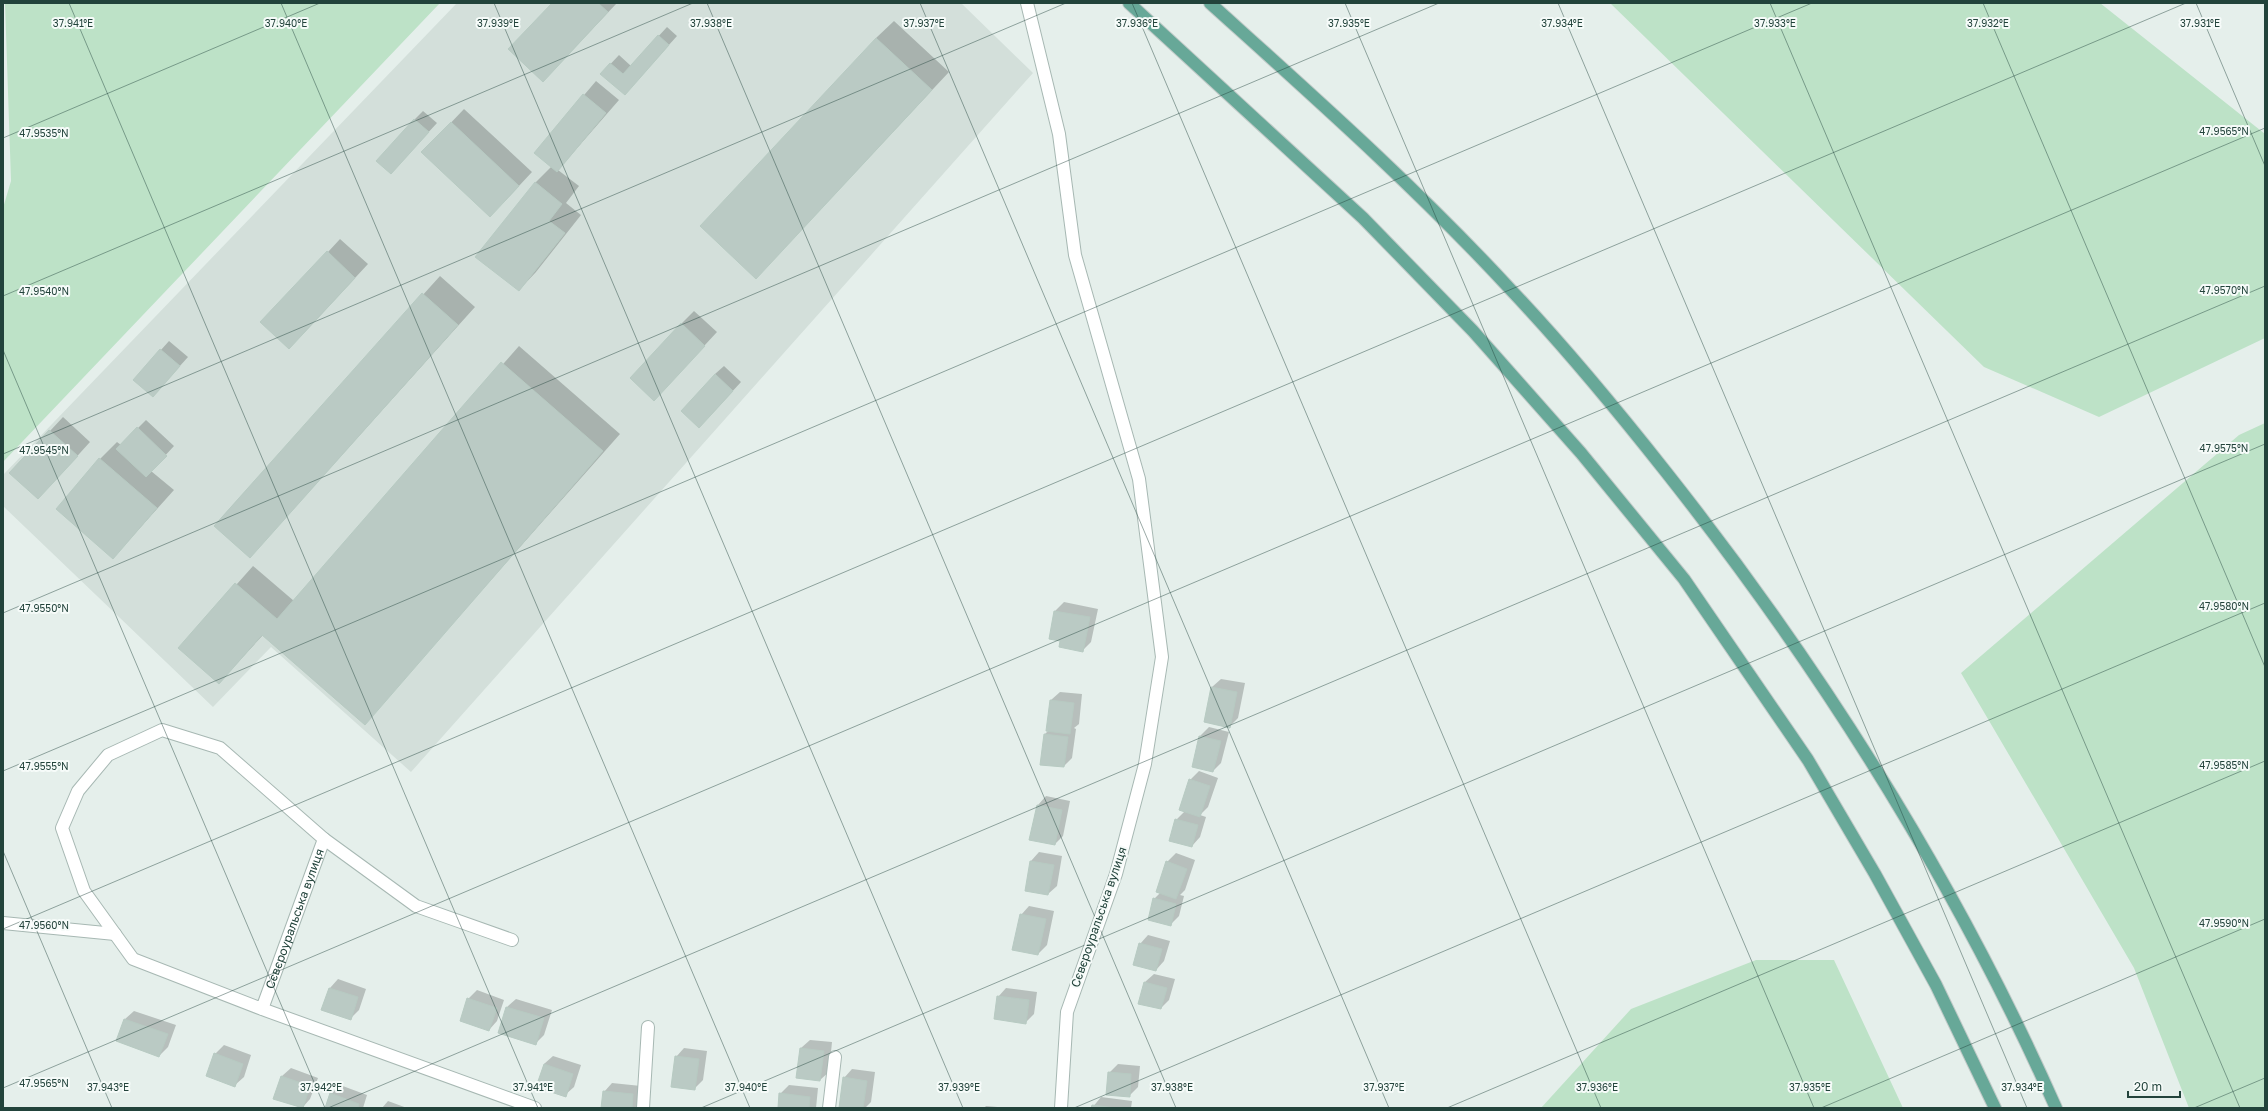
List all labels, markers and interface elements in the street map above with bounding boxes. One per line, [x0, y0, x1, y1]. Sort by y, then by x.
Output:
text: 37.941°E [53, 17, 93, 29]
text: 37.940°E [265, 17, 307, 29]
text: 37.939°E [477, 17, 519, 29]
text: 37.938°E [690, 17, 732, 29]
text: 37.937°E [903, 17, 945, 29]
text: 37.936°E [1116, 17, 1158, 29]
text: 37.935°E [1328, 17, 1370, 29]
text: 37.934°E [1541, 17, 1583, 29]
text: 37.933°E [1754, 17, 1796, 29]
text: 37.932°E [1967, 17, 2009, 29]
text: 37.931°E [2180, 17, 2220, 29]
text: 47.9565°N [2199, 125, 2249, 137]
text: 47.9535°N [19, 127, 69, 139]
text: 47.9570°N [2199, 284, 2249, 296]
text: 47.9540°N [19, 285, 69, 297]
text: 47.9575°N [2200, 442, 2248, 454]
text: 47.9545°N [19, 444, 69, 456]
text: 47.9580°N [2199, 600, 2249, 612]
text: 47.9550°N [19, 602, 69, 614]
text: 47.9585°N [2199, 759, 2249, 771]
text: 47.9555°N [19, 760, 69, 772]
street label: Сєвєроуральська вулиця [1067, 845, 1130, 989]
street label: Сєвєроуральська вулиця [262, 847, 327, 991]
text: 47.9590°N [2199, 917, 2249, 929]
text: 47.9560°N [19, 919, 69, 931]
scale bar [2128, 1073, 2180, 1099]
text: 47.9565°N [19, 1077, 69, 1089]
text: 20 m [2134, 1079, 2162, 1094]
text: 37.943°E [87, 1081, 129, 1093]
text: 37.942°E [300, 1081, 342, 1093]
text: 37.941°E [513, 1081, 553, 1093]
text: 37.940°E [725, 1081, 767, 1093]
text: 37.939°E [938, 1081, 980, 1093]
text: 37.938°E [1151, 1081, 1193, 1093]
text: 37.937°E [1363, 1081, 1405, 1093]
text: 37.936°E [1576, 1081, 1618, 1093]
text: 37.935°E [1789, 1081, 1831, 1093]
text: 37.934°E [2001, 1081, 2043, 1093]

